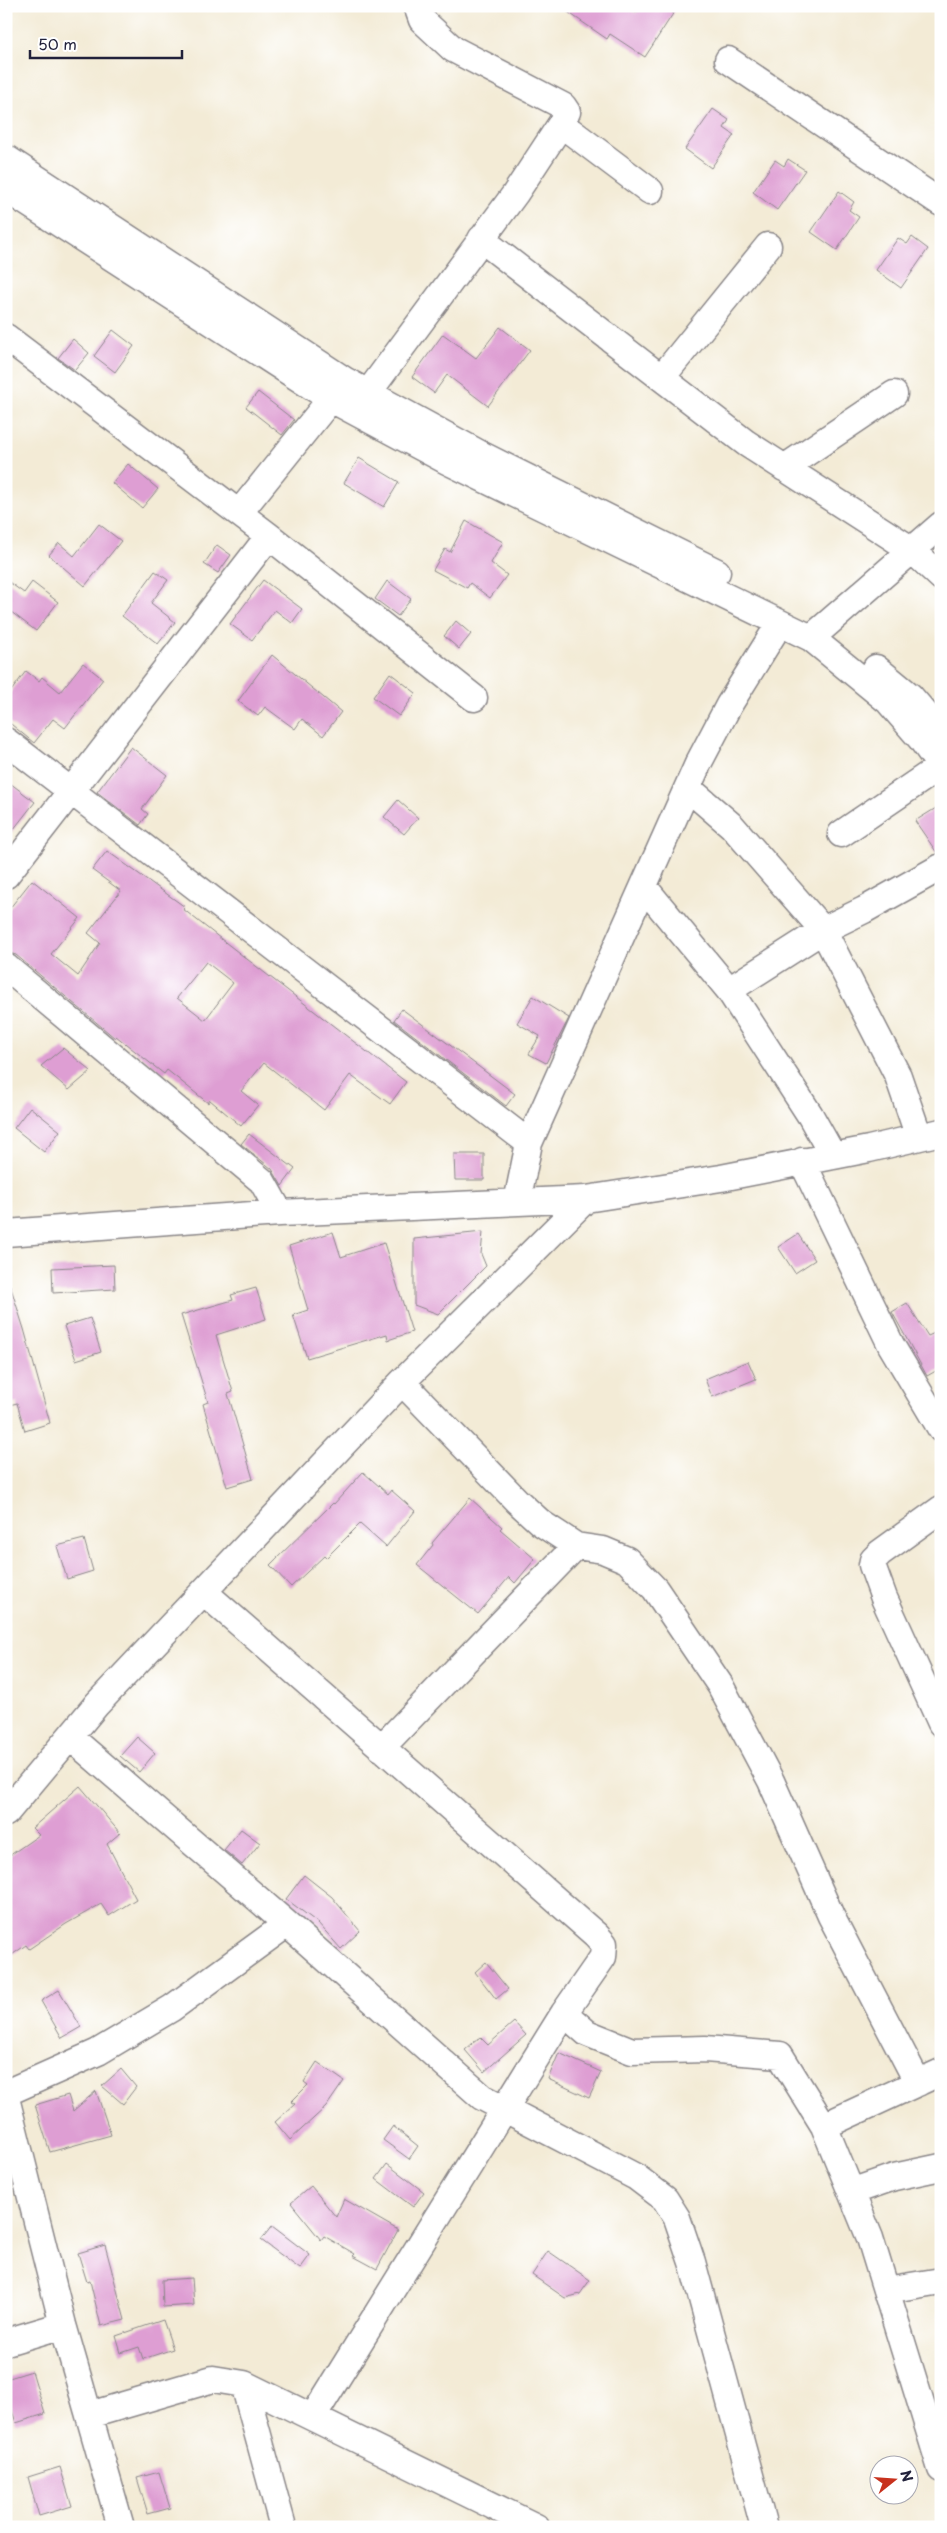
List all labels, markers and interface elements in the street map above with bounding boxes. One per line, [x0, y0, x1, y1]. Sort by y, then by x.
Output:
scale bar [30, 28, 182, 60]
text: 50 m [38, 32, 77, 55]
north arrow [870, 2456, 920, 2506]
text: N [895, 2468, 919, 2484]

